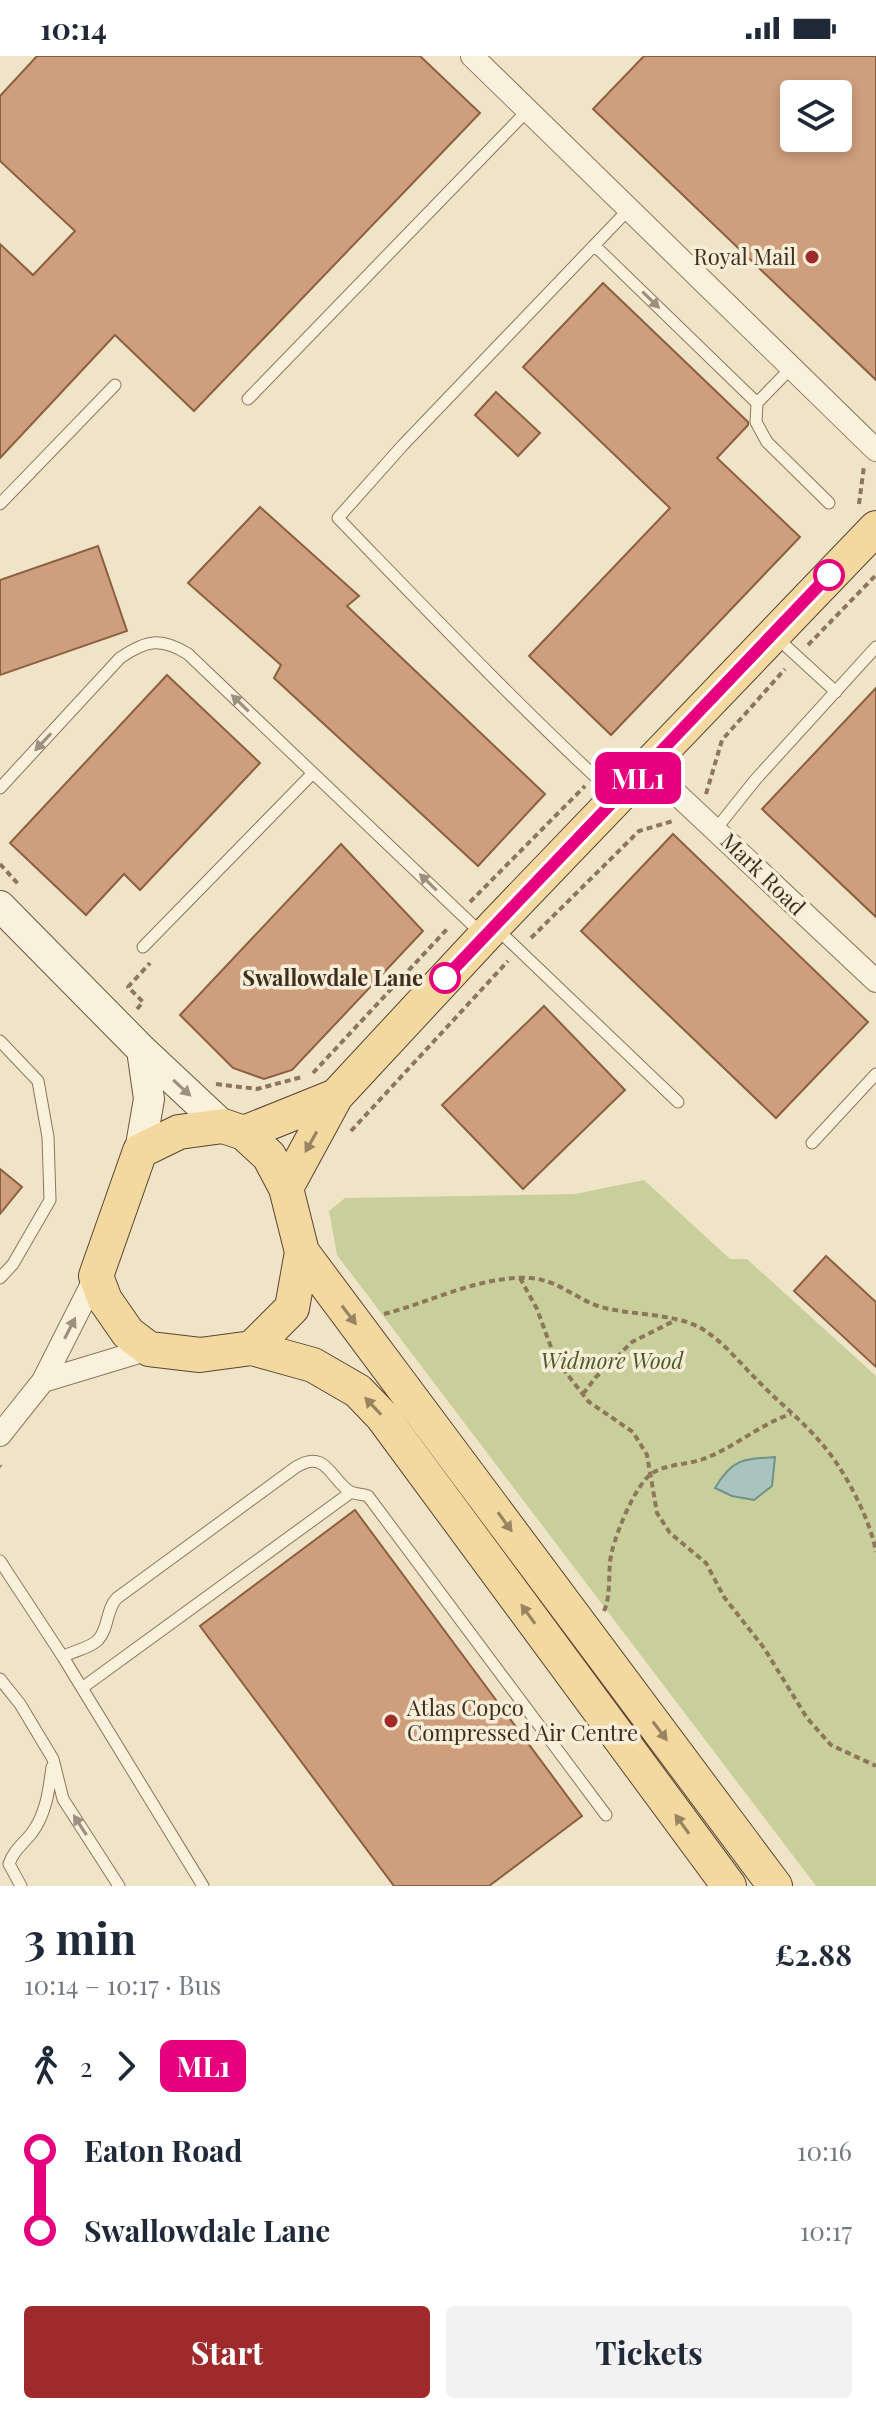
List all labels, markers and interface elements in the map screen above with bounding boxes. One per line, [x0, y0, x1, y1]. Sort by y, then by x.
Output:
text: 10:14 [40, 8, 107, 48]
map controls [780, 80, 852, 152]
button: layers [780, 80, 852, 152]
place label: Royal Mail [693, 241, 796, 271]
marker: Royal Mail [803, 248, 821, 266]
one-way arrow [641, 291, 660, 309]
unlabelled marker [814, 560, 844, 590]
one-way arrow [230, 694, 249, 712]
one-way arrow [34, 732, 52, 751]
line badge: ML1 [592, 752, 684, 804]
text: ML1 [611, 759, 665, 796]
street label: Mark Road [715, 825, 813, 921]
one-way arrow [419, 873, 438, 891]
place label: Swallowdale Lane [242, 962, 423, 992]
marker: Swallowdale Lane [430, 963, 460, 993]
one-way arrow [173, 1079, 192, 1097]
one-way arrow [304, 1131, 318, 1154]
one-way arrow [340, 1305, 356, 1325]
one-way arrow [63, 1317, 76, 1340]
park label: Widmore Wood [540, 1345, 685, 1375]
one-way arrow [364, 1397, 382, 1416]
one-way arrow [497, 1512, 512, 1533]
one-way arrow [521, 1604, 536, 1625]
place label: Atlas Copco Compressed Air Centre [406, 1692, 638, 1747]
marker: Atlas Copco Compressed Air Centre [382, 1712, 400, 1730]
one-way arrow [651, 1721, 667, 1742]
one-way arrow [73, 1814, 87, 1836]
one-way arrow [675, 1814, 691, 1834]
text: 3 min [24, 1907, 136, 1966]
text: £2.88 [775, 1934, 852, 1974]
text: 10:14 – 10:17 · Bus [24, 1967, 221, 2002]
icon: walk [24, 2044, 68, 2088]
icon: forward [104, 2044, 148, 2088]
text: ML1 [176, 2047, 230, 2084]
text: 2 [80, 2049, 92, 2084]
text: Eaton Road [84, 2130, 243, 2170]
text: 10:16 [797, 2133, 852, 2168]
text: Swallowdale Lane [84, 2210, 330, 2250]
text: 10:17 [800, 2213, 852, 2248]
button: Start [24, 2306, 430, 2398]
button: Tickets [446, 2306, 852, 2398]

